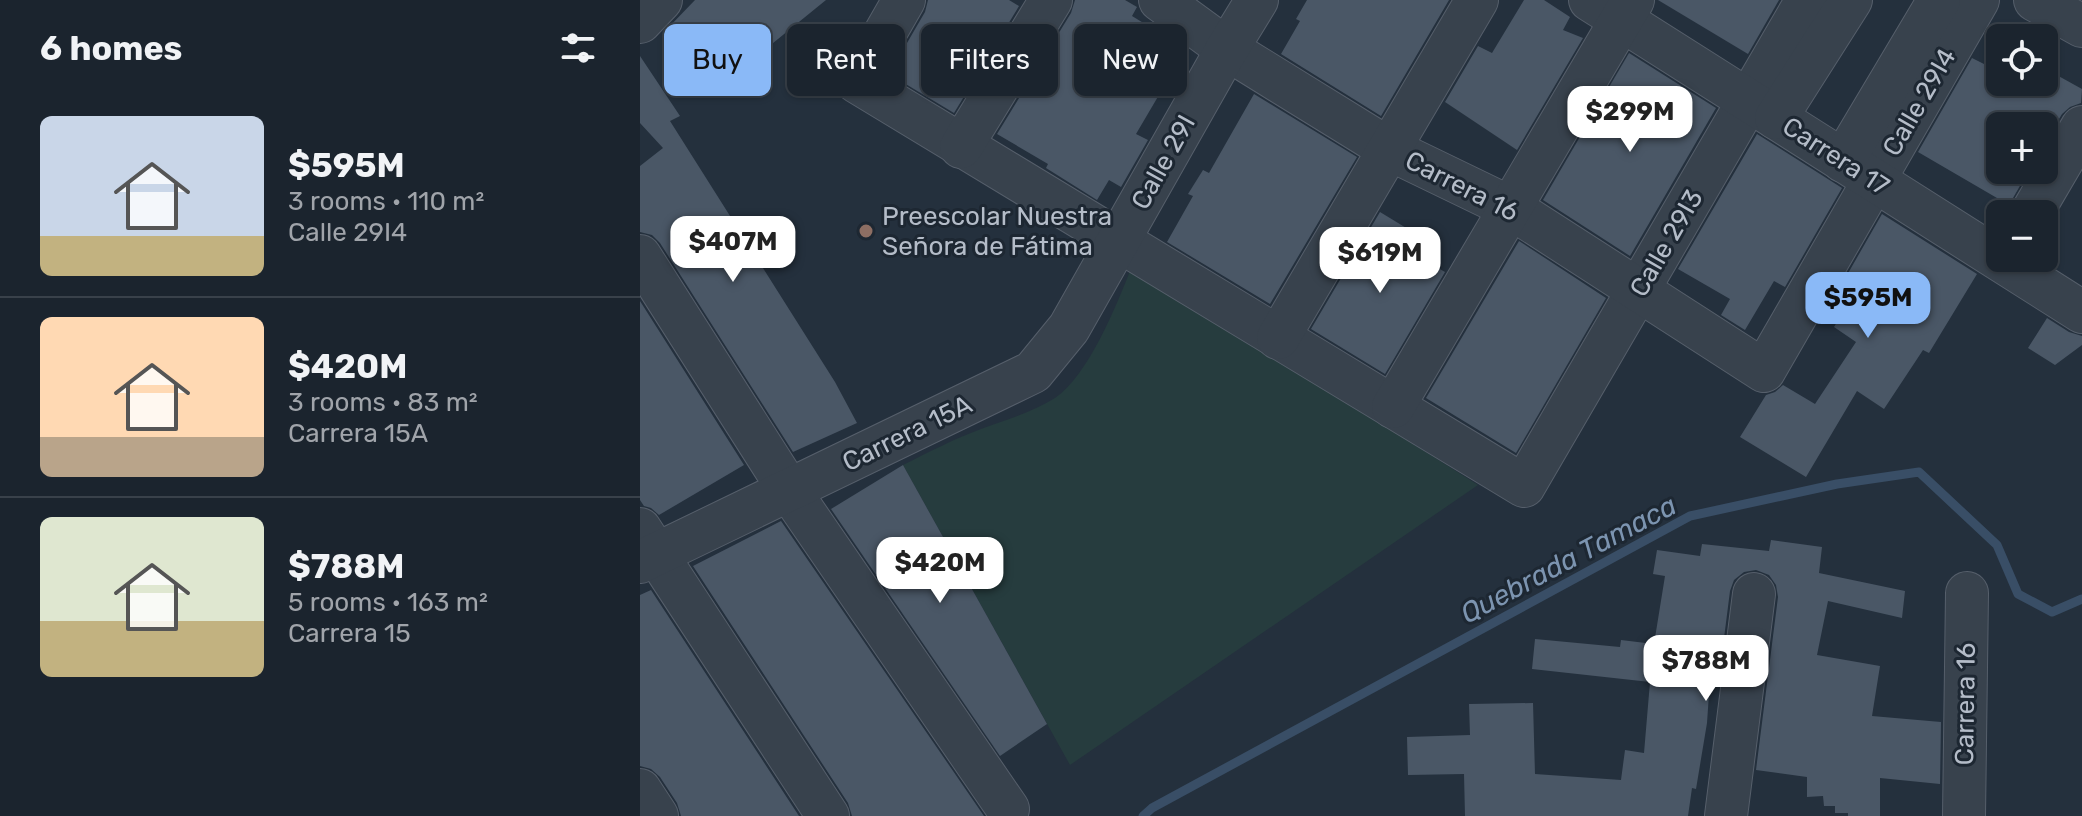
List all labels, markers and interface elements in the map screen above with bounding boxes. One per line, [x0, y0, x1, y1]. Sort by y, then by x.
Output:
chip: Buy [664, 24, 771, 96]
chip: Rent [787, 24, 905, 96]
chip: Filters [921, 24, 1058, 96]
chip: New [1074, 24, 1187, 96]
map controls [1986, 24, 2058, 272]
button: locate [1986, 24, 2058, 96]
icon: filters [556, 26, 600, 70]
text: 6 homes [40, 28, 182, 69]
street label: Calle 29I4 [1876, 43, 1963, 162]
pin: $299M [1574, 86, 1686, 154]
text: $299M [1585, 96, 1675, 127]
street label: Calle 29I [1125, 110, 1202, 215]
street label: Carrera 17 [1777, 111, 1895, 202]
button: + [1986, 112, 2058, 184]
text: $595M [288, 145, 405, 186]
street label: Carrera 16 [1400, 145, 1524, 228]
icon: home [104, 148, 200, 244]
street label: Calle 29I3 [1623, 184, 1710, 302]
text: 3 rooms · 110 m² [288, 186, 484, 217]
button: − [1986, 200, 2058, 272]
place label: Preescolar Nuestra Señora de Fátima [882, 201, 1112, 262]
pin: $407M [677, 216, 789, 284]
text: Calle 29I4 [288, 217, 407, 248]
marker: Preescolar Nuestra Señora de Fátima [857, 222, 875, 240]
text: $407M [688, 226, 778, 257]
pin: $619M [1324, 227, 1436, 295]
text: $619M [1338, 237, 1422, 268]
pin: $595M [1812, 272, 1924, 340]
text: $595M [1823, 282, 1913, 313]
text: $420M [288, 346, 407, 387]
icon: home [104, 349, 200, 445]
text: 3 rooms · 83 m² [288, 387, 478, 418]
street label: Carrera 15A [837, 389, 977, 478]
text: Carrera 15A [288, 418, 428, 449]
water label: Quebrada Tamaca [1454, 489, 1682, 630]
pin: $420M [884, 537, 996, 605]
text: $788M [288, 546, 404, 587]
text: $420M [894, 547, 986, 578]
icon: home [104, 549, 200, 645]
text: 5 rooms · 163 m² [288, 587, 488, 618]
text: Carrera 15 [288, 618, 411, 649]
pin: $788M [1650, 635, 1762, 703]
street label: Carrera 16 [1949, 642, 1982, 766]
text: $788M [1662, 645, 1751, 676]

